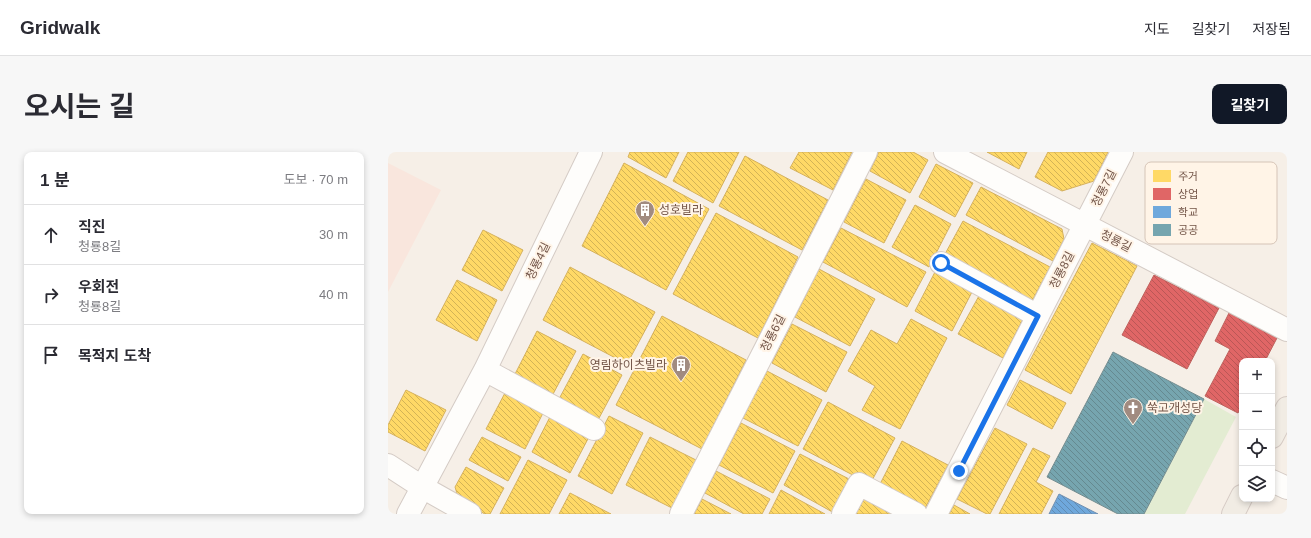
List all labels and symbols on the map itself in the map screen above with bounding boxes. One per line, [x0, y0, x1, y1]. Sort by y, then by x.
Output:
legend [1145, 162, 1277, 244]
street label: 청룡7길 [1089, 167, 1119, 209]
text: 주거 [1178, 170, 1198, 182]
text: 상업 [1178, 188, 1198, 200]
building icon: 성호빌라 [634, 199, 656, 227]
place label: 성호빌라 [659, 203, 703, 217]
text: 학교 [1178, 206, 1198, 218]
text: 공공 [1178, 224, 1198, 236]
street label: 청룡길 [1098, 227, 1134, 255]
street label: 청룡4길 [523, 240, 553, 282]
street label: 청룡8길 [1047, 249, 1077, 291]
route start [932, 254, 950, 272]
street label: 청룡6길 [758, 312, 788, 354]
building icon: 영림하이츠빌라 [670, 354, 692, 382]
place label: 영림하이츠빌라 [590, 358, 667, 372]
church icon: 쑥고개성당 [1122, 397, 1144, 425]
place label: 쑥고개성당 [1147, 401, 1202, 415]
route end [950, 462, 968, 480]

